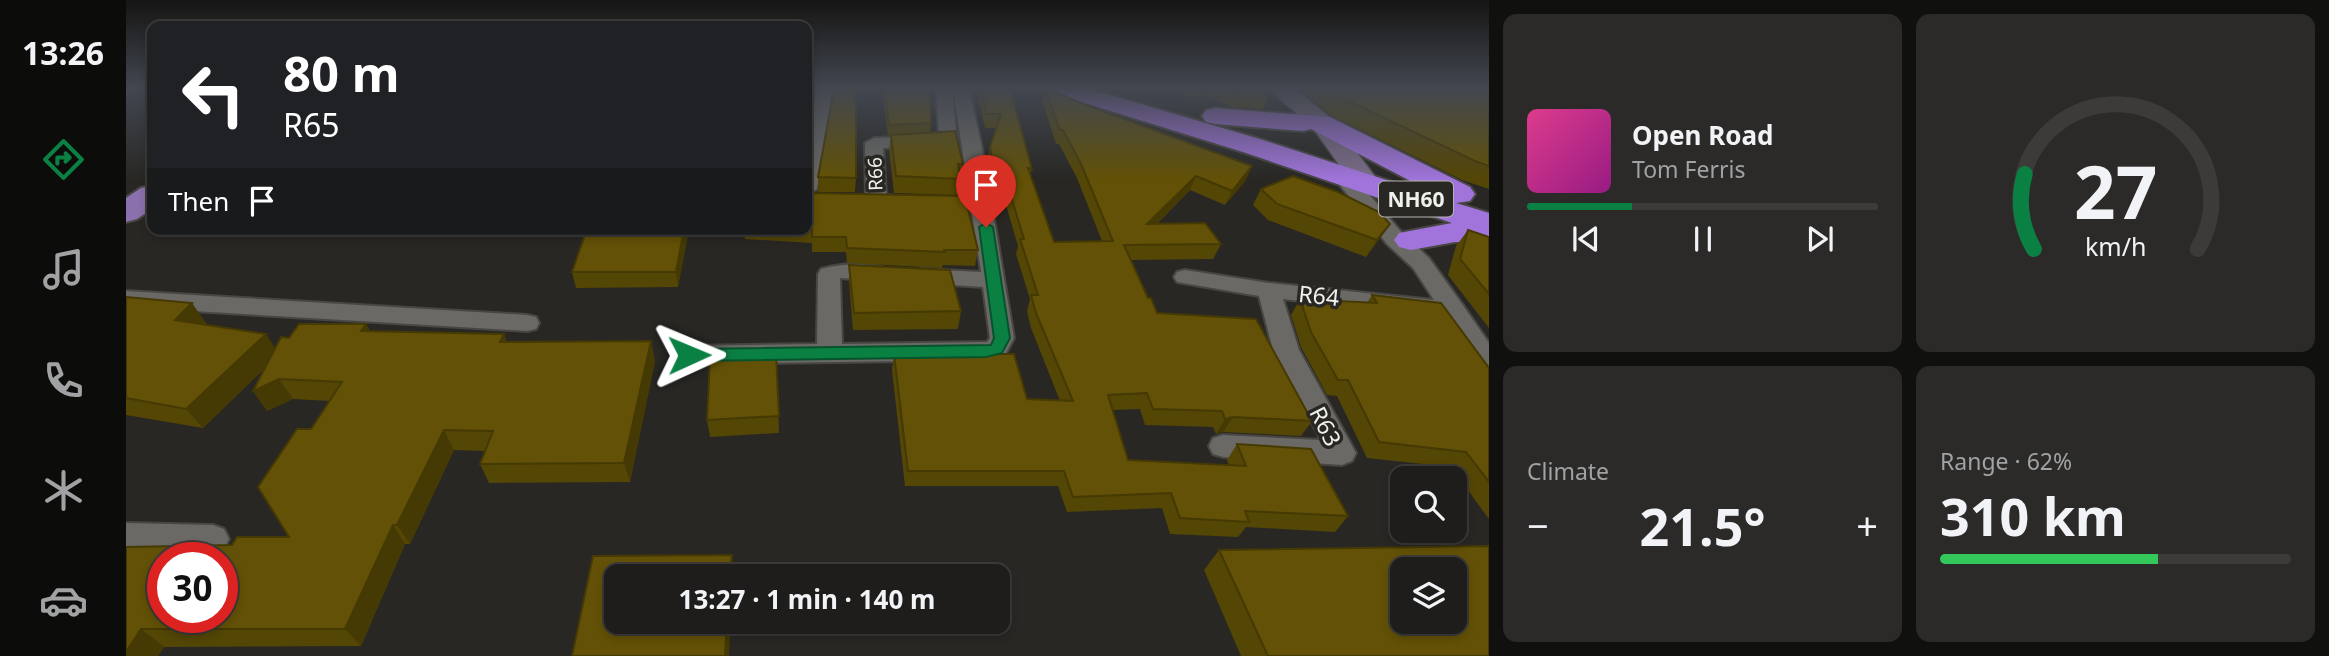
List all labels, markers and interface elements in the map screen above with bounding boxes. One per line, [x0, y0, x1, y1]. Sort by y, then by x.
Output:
text: 13:26 [22, 31, 104, 74]
text: 80 m [283, 40, 400, 106]
icon: left [168, 49, 259, 140]
text: R65 [283, 103, 340, 146]
text: Open Road [1632, 117, 1774, 153]
icon: directions [39, 135, 88, 184]
text: 27 [2074, 142, 2157, 241]
text: Tom Ferris [1632, 153, 1745, 185]
pin [956, 155, 1016, 227]
street label: R66 [861, 157, 889, 191]
icon: arrive [967, 166, 1005, 204]
icon: arrive [243, 182, 281, 220]
road number: NH60 [1379, 182, 1453, 216]
text: Then [168, 183, 229, 219]
icon: previous [1567, 220, 1605, 258]
icon: pause [1684, 220, 1722, 258]
icon: next [1801, 220, 1839, 258]
text: km/h [2085, 229, 2146, 263]
icon: music [39, 245, 88, 294]
street label: R64 [1297, 277, 1341, 313]
position arrow [652, 318, 726, 392]
icon: phone [39, 356, 88, 405]
street label: R63 [1303, 401, 1349, 451]
text: Range · 62% [1940, 445, 2072, 477]
text: Climate [1527, 455, 1609, 487]
icon: climate [39, 466, 88, 515]
map controls [1390, 466, 1467, 634]
button: search [1390, 466, 1467, 543]
text: 310 km [1940, 480, 2126, 551]
text: 21.5° [1640, 490, 1765, 561]
text: − [1527, 499, 1549, 551]
text: + [1856, 499, 1878, 551]
speed limit sign: 30 [147, 542, 238, 633]
button: layers [1390, 557, 1467, 634]
icon: car [39, 576, 88, 625]
text: 13:27 · 1 min · 140 m [679, 581, 935, 617]

